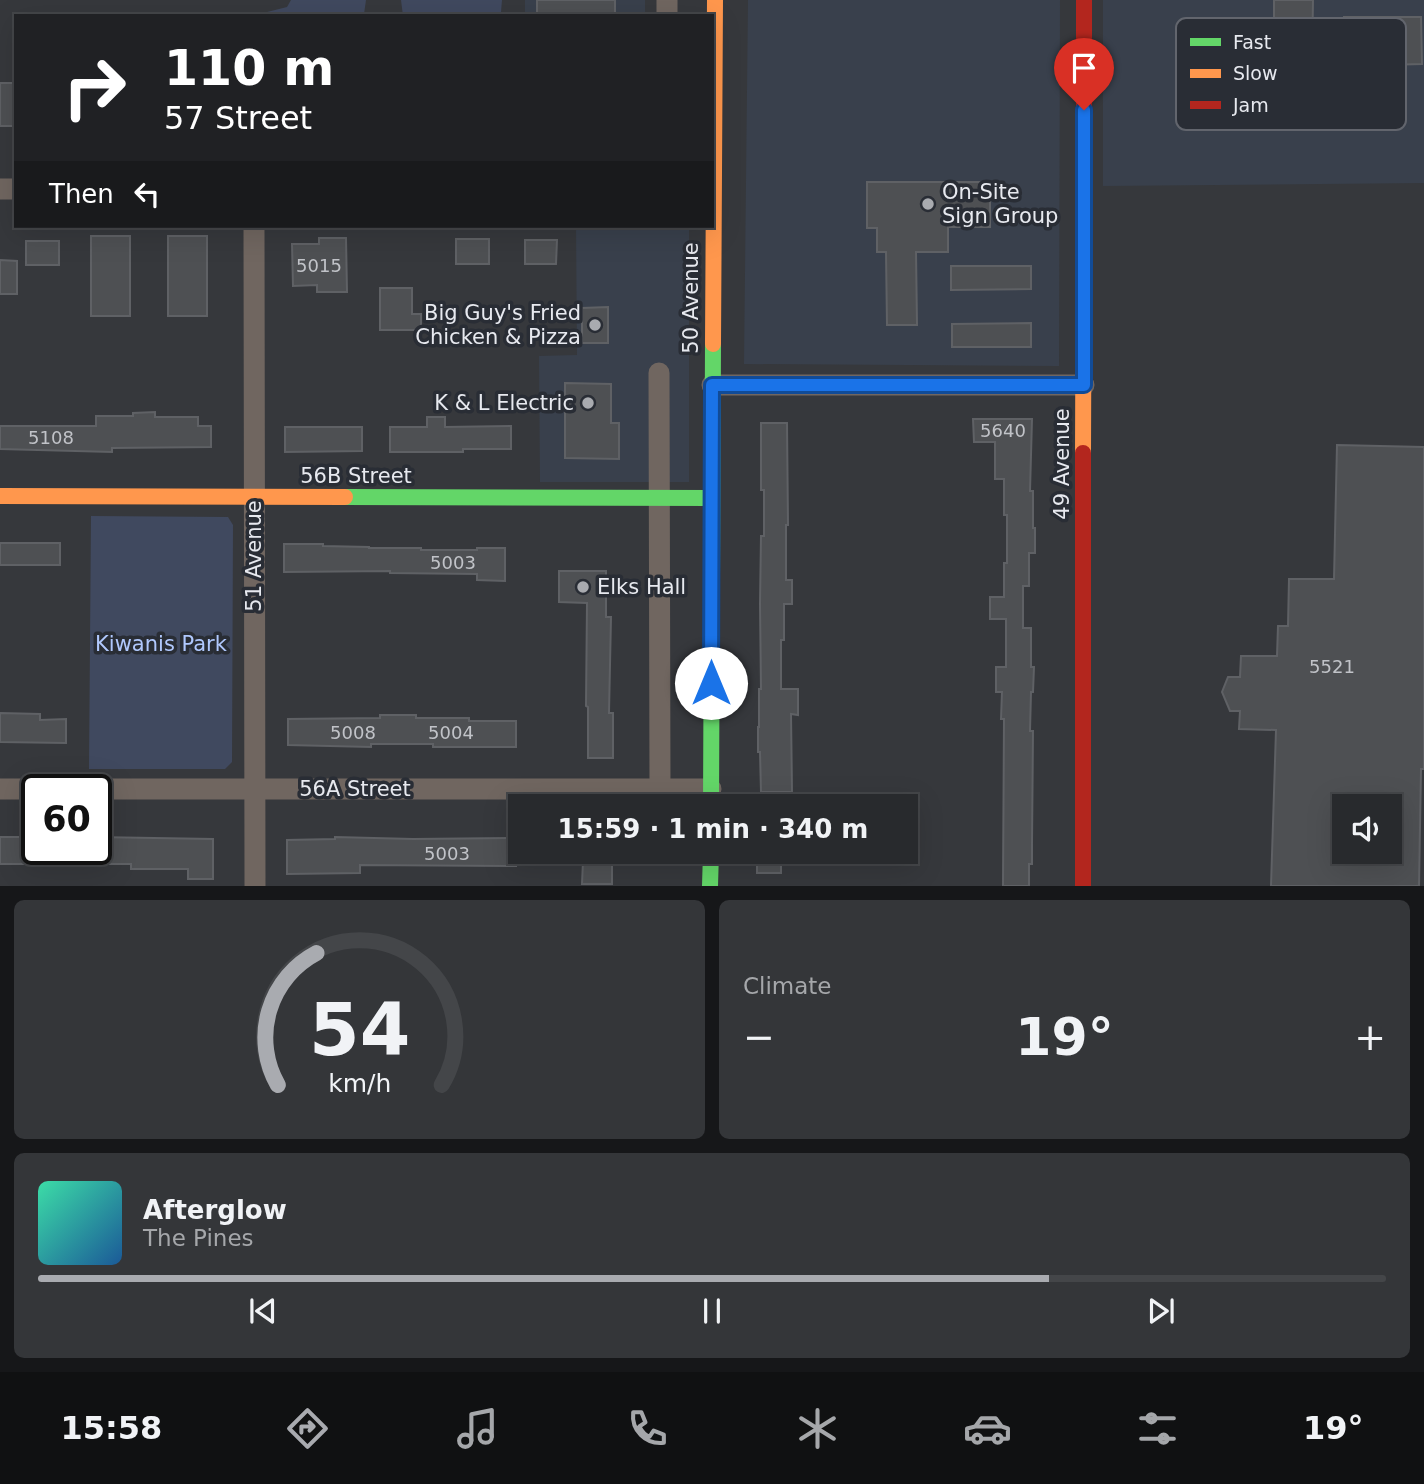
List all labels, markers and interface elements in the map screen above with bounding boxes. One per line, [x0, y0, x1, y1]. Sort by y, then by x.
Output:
legend [1176, 18, 1406, 130]
text: Fast [1233, 31, 1271, 53]
pin [1054, 38, 1114, 110]
text: 110 m [164, 40, 334, 97]
icon: right [49, 42, 140, 133]
icon: arrive [1065, 49, 1103, 87]
text: Slow [1233, 62, 1278, 84]
text: Jam [1232, 94, 1269, 116]
text: 57 Street [164, 99, 312, 137]
icon: left [128, 175, 166, 213]
text: Then [49, 179, 114, 209]
place label: On-Site Sign Group [942, 180, 1058, 228]
marker: On-Site Sign Group [920, 196, 936, 212]
street label: 50 Avenue [679, 242, 703, 354]
house number: 5015 [296, 255, 342, 276]
place label: Big Guy's Fried Chicken & Pizza [415, 301, 581, 349]
marker: Big Guy's Fried Chicken & Pizza [587, 317, 603, 333]
place label: K & L Electric [434, 391, 574, 415]
marker: K & L Electric [580, 395, 596, 411]
street label: 49 Avenue [1050, 408, 1074, 520]
house number: 5640 [980, 420, 1026, 441]
house number: 5108 [28, 427, 74, 448]
street label: 56B Street [300, 464, 412, 488]
street label: 51 Avenue [242, 500, 266, 612]
house number: 5003 [430, 552, 476, 573]
place label: Elks Hall [597, 575, 686, 599]
marker: Elks Hall [575, 579, 591, 595]
park label: Kiwanis Park [95, 632, 228, 656]
position arrow [674, 646, 748, 720]
house number: 5521 [1309, 656, 1355, 677]
house number: 5008 [330, 722, 376, 743]
house number: 5004 [428, 722, 474, 743]
speed limit sign: 60 [21, 774, 112, 865]
street label: 56A Street [299, 777, 411, 801]
map controls [1332, 794, 1402, 864]
button: sound [1332, 794, 1402, 864]
text: 15:59 · 1 min · 340 m [558, 814, 868, 844]
house number: 5003 [424, 843, 470, 864]
text: Climate [743, 973, 832, 999]
text: 54 [309, 988, 410, 1073]
text: 19° [1015, 1007, 1114, 1067]
text: − [743, 1015, 775, 1059]
text: + [1354, 1015, 1386, 1059]
text: km/h [328, 1069, 391, 1098]
text: Afterglow [143, 1195, 287, 1225]
text: The Pines [143, 1225, 254, 1251]
icon: previous [244, 1292, 282, 1330]
icon: pause [693, 1292, 731, 1330]
icon: next [1142, 1292, 1180, 1330]
icon: directions [283, 1404, 332, 1453]
icon: music [453, 1404, 502, 1453]
icon: phone [623, 1404, 672, 1453]
icon: climate [793, 1404, 842, 1453]
icon: car [963, 1404, 1012, 1453]
icon: filters [1133, 1404, 1182, 1453]
text: 15:58 [60, 1409, 162, 1447]
text: 19° [1303, 1409, 1363, 1447]

